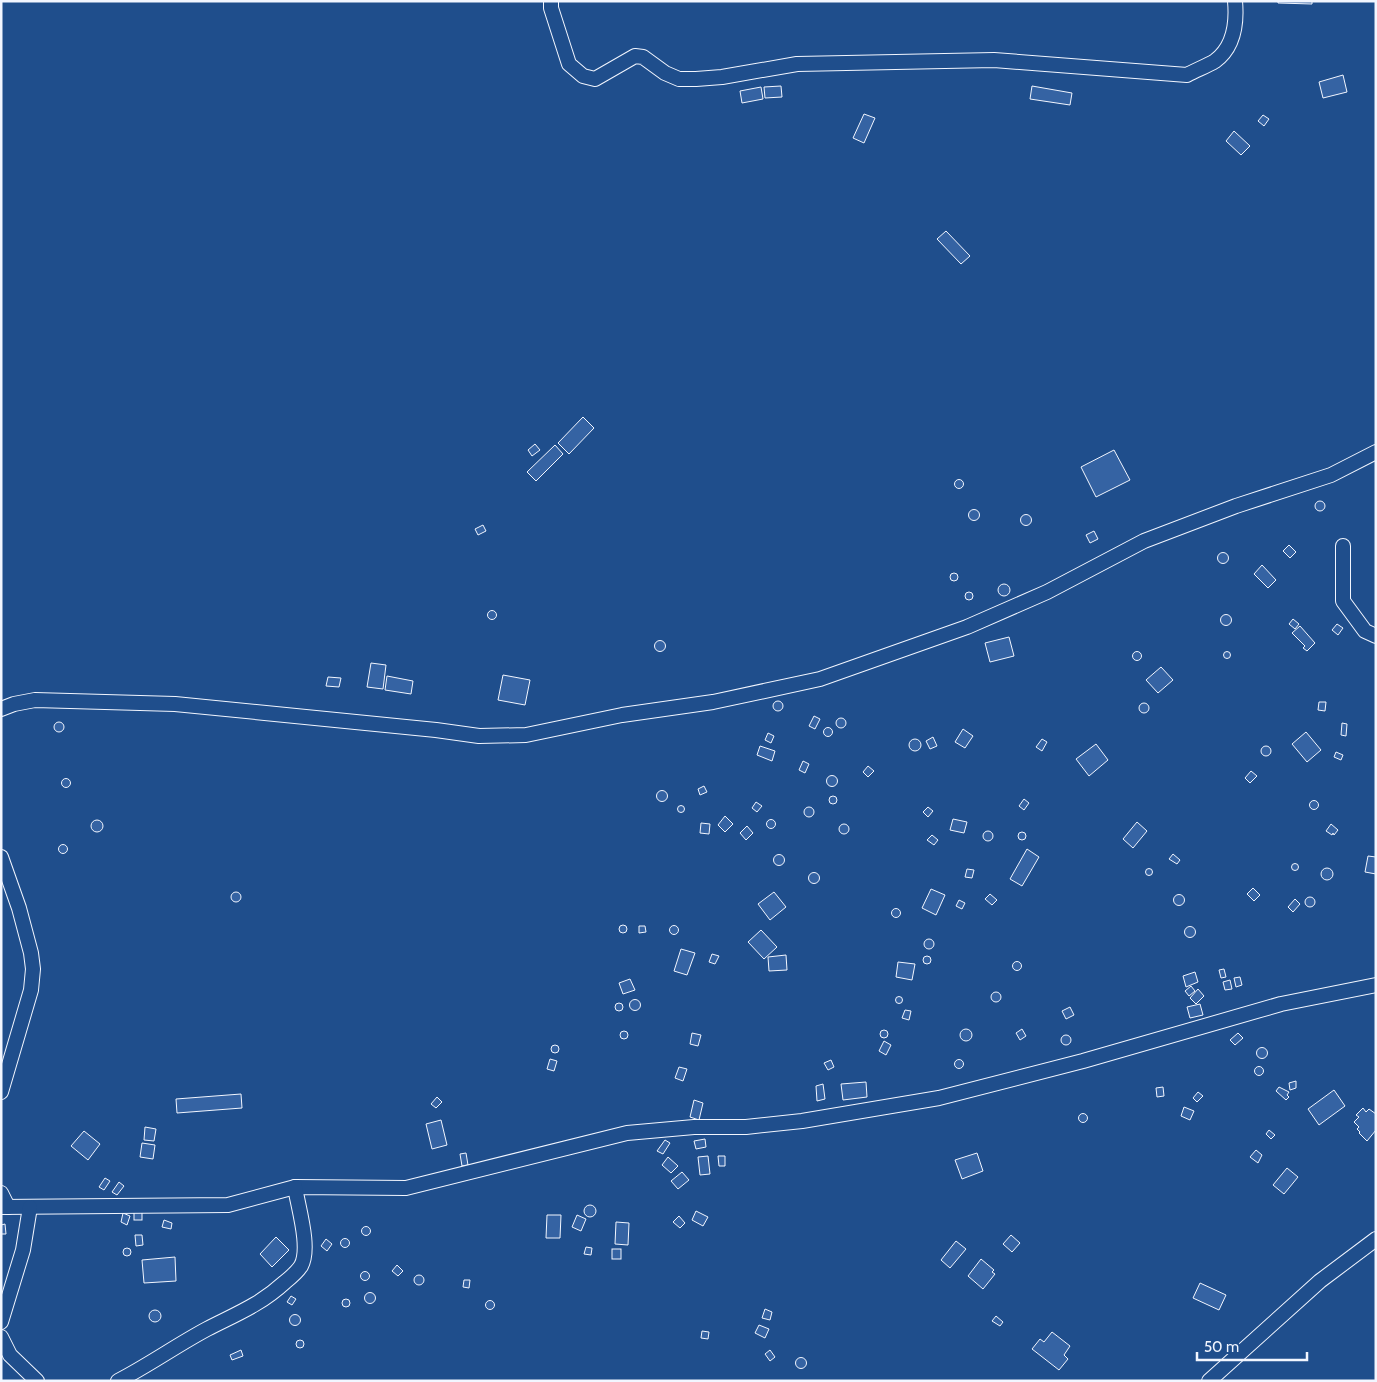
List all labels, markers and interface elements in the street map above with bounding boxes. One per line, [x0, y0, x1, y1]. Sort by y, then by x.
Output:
scale bar [1197, 1330, 1307, 1362]
text: 50 m [1204, 1338, 1239, 1356]

